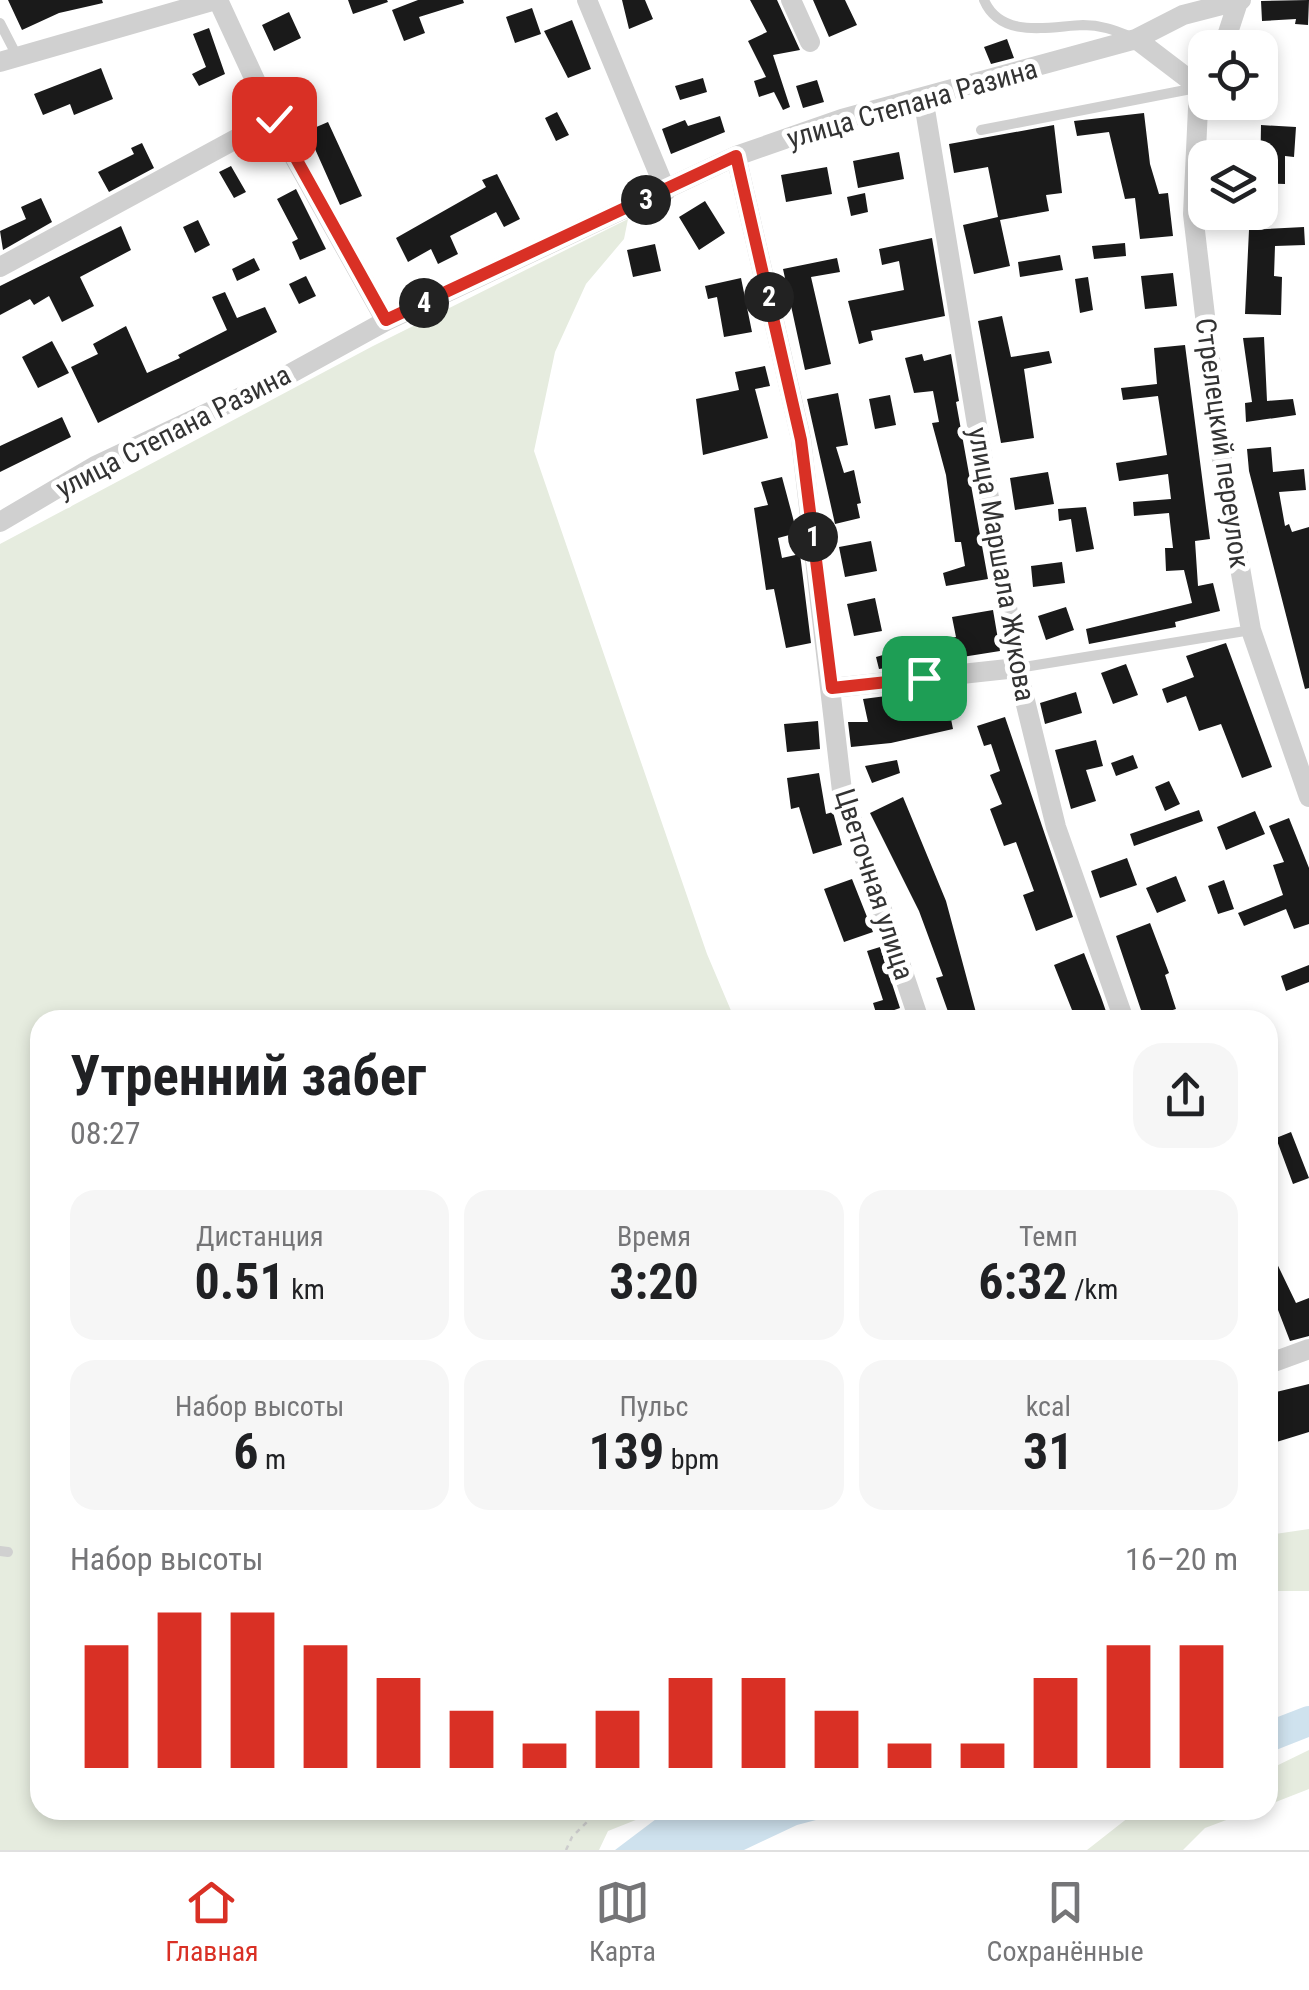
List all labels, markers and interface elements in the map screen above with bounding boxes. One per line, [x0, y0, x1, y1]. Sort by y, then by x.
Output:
map controls [1188, 30, 1278, 230]
button: locate [1188, 30, 1278, 120]
street label: улица Степана Разина [783, 52, 1041, 155]
pin [232, 77, 317, 162]
icon: check [247, 92, 302, 147]
button: layers [1188, 140, 1278, 230]
pin: 3 [621, 175, 671, 225]
text: 3 [639, 183, 653, 216]
pin: 2 [744, 272, 794, 322]
pin: 4 [399, 278, 449, 328]
text: 2 [762, 280, 776, 313]
text: 4 [417, 286, 431, 319]
street label: Стрелецкий переулок [1189, 316, 1256, 570]
street label: улица Степана Разина [50, 358, 296, 505]
street label: улица Маршала Жукова [961, 424, 1042, 704]
pin: 1 [788, 512, 838, 562]
text: 1 [806, 520, 820, 553]
pin [882, 636, 967, 721]
icon: arrive [897, 651, 952, 706]
street label: Цветочная улица [828, 784, 921, 984]
button: share [1133, 1043, 1238, 1148]
text: Утренний забег [70, 1044, 426, 1108]
text: 08:27 [70, 1114, 141, 1152]
text: Дистанция [196, 1220, 323, 1253]
text: Время [617, 1220, 691, 1253]
text: Темп [1019, 1220, 1078, 1253]
text: 0.51 [194, 1253, 285, 1311]
text: 3:20 [609, 1253, 699, 1311]
text: 6:32 [978, 1253, 1068, 1311]
text: km [285, 1273, 325, 1306]
text: /km [1068, 1273, 1118, 1306]
text: Набор высоты [175, 1390, 344, 1423]
text: Пульс [619, 1390, 689, 1423]
text: kcal [1026, 1390, 1071, 1423]
text: 6 [233, 1423, 259, 1481]
text: 139 [589, 1423, 664, 1481]
text: 31 [1023, 1423, 1074, 1481]
text: m [259, 1443, 286, 1476]
text: bpm [664, 1443, 719, 1476]
text: Набор высоты [70, 1540, 264, 1578]
text: 16–20 m [1125, 1540, 1238, 1578]
tab: Главная [165, 1875, 259, 1968]
tab: Карта [589, 1875, 656, 1968]
tab: Сохранённые [987, 1875, 1144, 1968]

